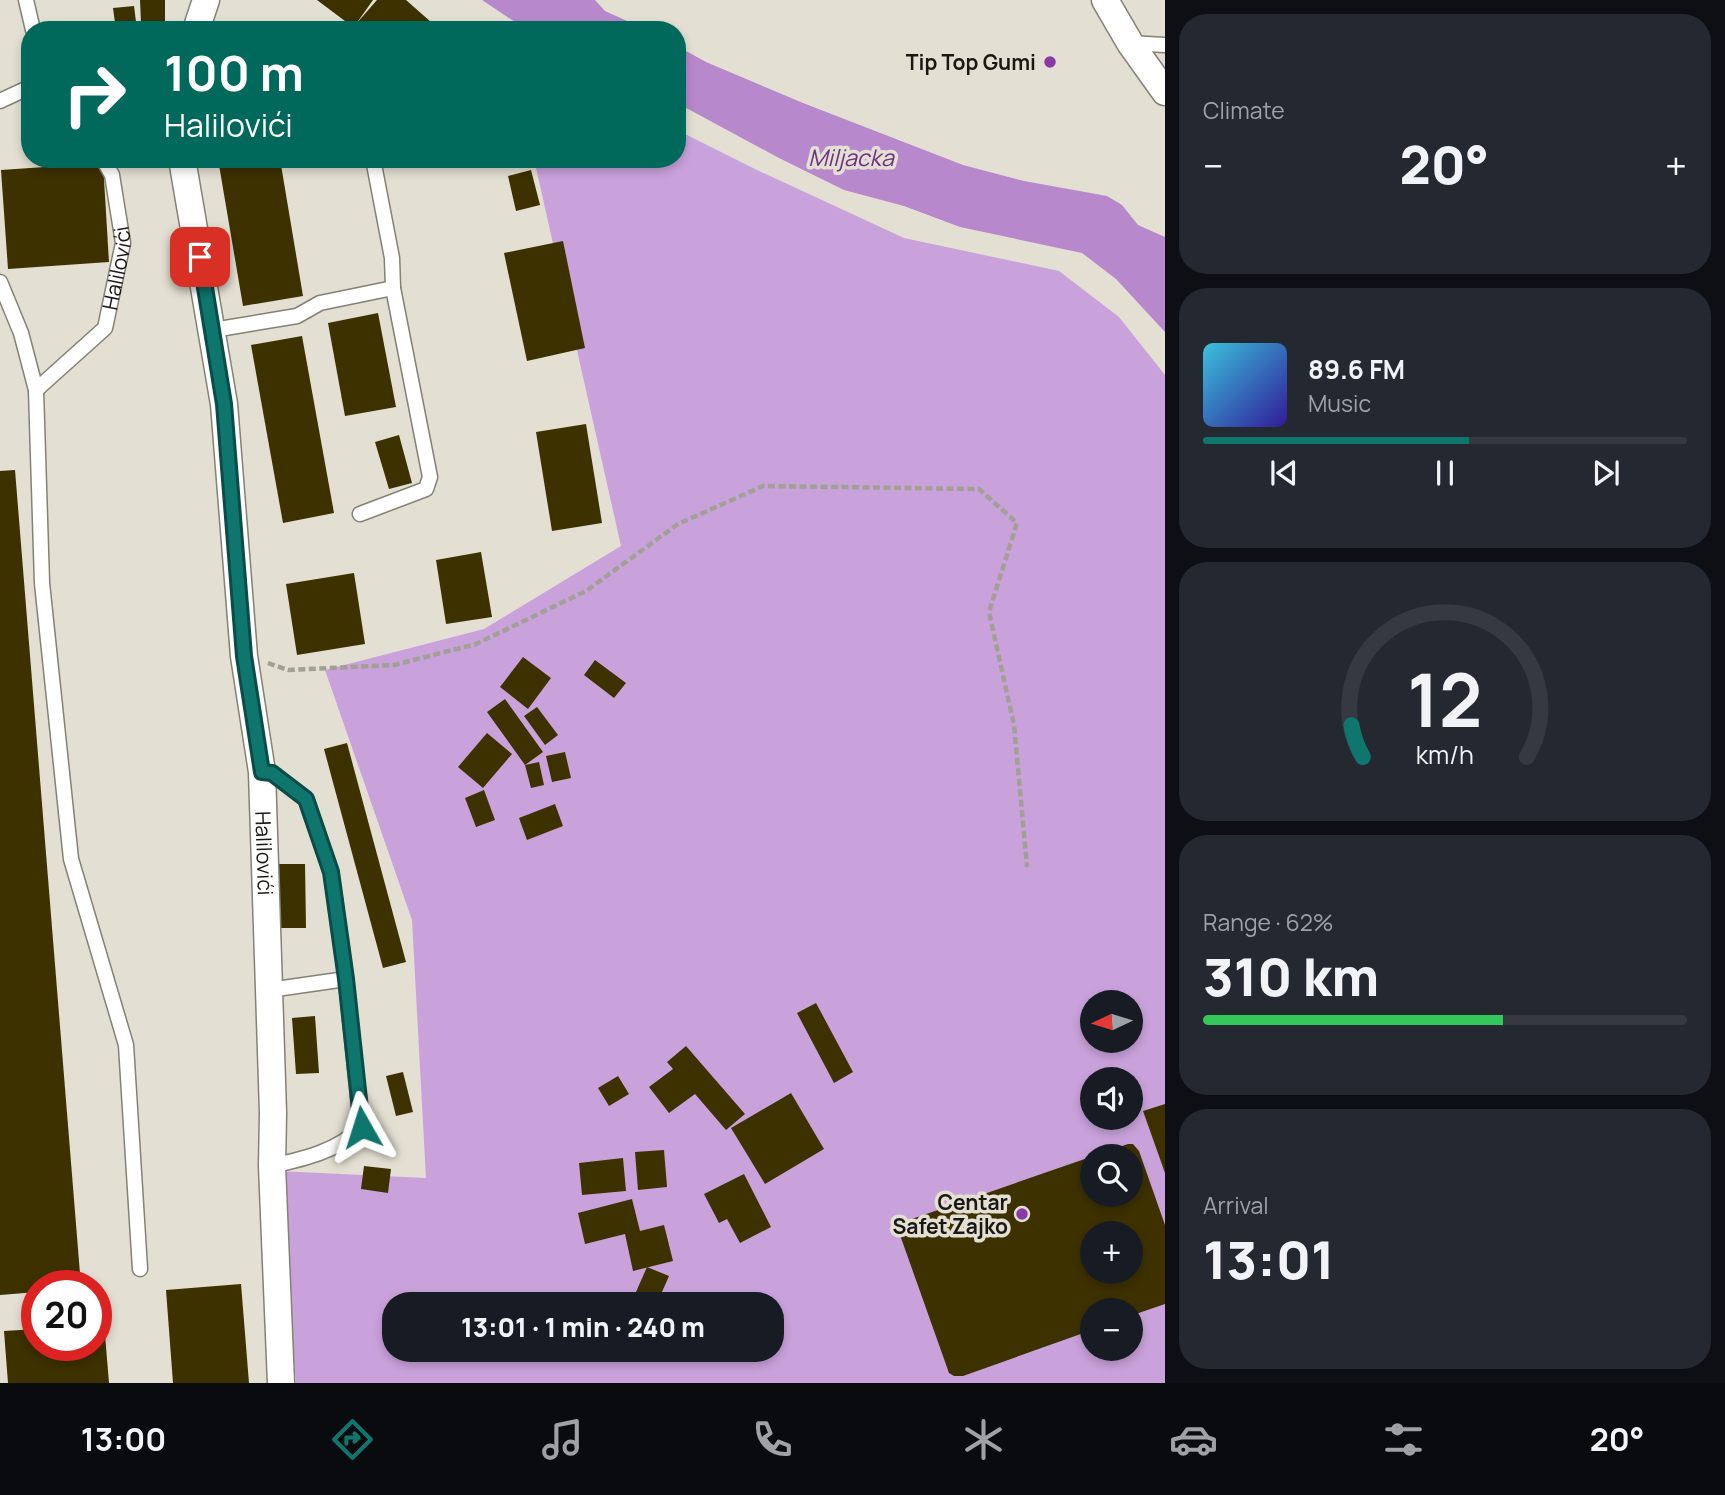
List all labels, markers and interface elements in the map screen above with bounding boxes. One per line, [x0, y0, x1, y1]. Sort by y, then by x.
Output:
text: 100 m [164, 39, 304, 106]
place label: Tip Top Gumi [906, 48, 1036, 76]
icon: right [49, 49, 140, 140]
marker: Tip Top Gumi [1042, 54, 1058, 70]
text: Climate [1203, 94, 1285, 126]
text: Halilovići [164, 103, 293, 147]
text: 20° [1399, 129, 1489, 200]
text: − [1203, 139, 1224, 191]
text: + [1665, 139, 1687, 191]
water label: Miljacka [808, 141, 895, 173]
street label: Halilovići [95, 224, 137, 312]
pin [170, 227, 230, 287]
icon: arrive [181, 238, 219, 276]
text: 89.6 FM [1308, 351, 1405, 387]
text: Music [1308, 387, 1371, 419]
icon: previous [1265, 454, 1303, 492]
icon: pause [1426, 454, 1464, 492]
icon: next [1587, 454, 1625, 492]
text: 12 [1407, 650, 1483, 750]
text: km/h [1416, 737, 1474, 772]
street label: Halilovići [249, 810, 280, 896]
text: Range · 62% [1203, 906, 1334, 938]
text: 310 km [1203, 941, 1379, 1012]
north arrow [1080, 990, 1143, 1054]
map controls [1080, 990, 1143, 1361]
button: sound [1080, 1067, 1143, 1130]
position arrow [325, 1090, 399, 1164]
button: search [1080, 1144, 1143, 1207]
place label: Centar Safet Zajko [892, 1188, 1008, 1240]
text: Arrival [1203, 1189, 1269, 1221]
marker: Centar Safet Zajko [1014, 1206, 1030, 1222]
button: + [1080, 1221, 1143, 1284]
text: 13:01 [1203, 1224, 1335, 1295]
speed limit sign: 20 [21, 1270, 112, 1361]
button: − [1080, 1298, 1143, 1361]
text: 13:01 · 1 min · 240 m [461, 1309, 705, 1345]
icon: directions [328, 1415, 377, 1464]
icon: music [538, 1415, 587, 1464]
icon: phone [748, 1415, 797, 1464]
icon: climate [959, 1415, 1008, 1464]
icon: car [1169, 1415, 1218, 1464]
icon: filters [1379, 1415, 1428, 1464]
text: 13:00 [81, 1417, 166, 1461]
text: 20° [1590, 1417, 1644, 1461]

